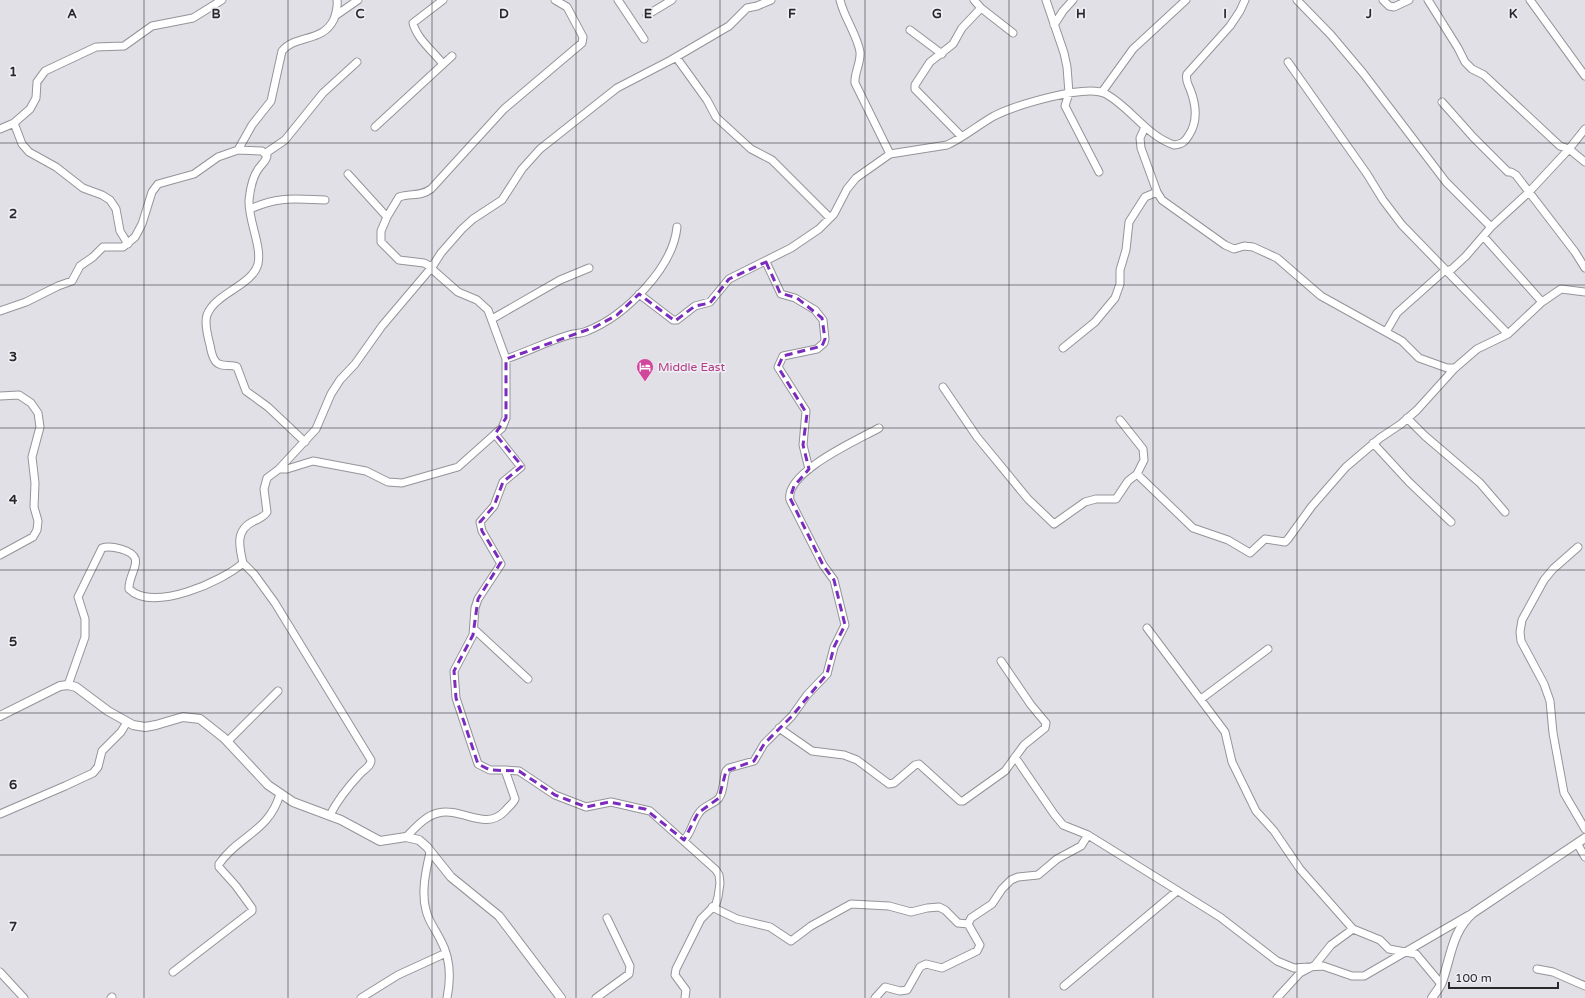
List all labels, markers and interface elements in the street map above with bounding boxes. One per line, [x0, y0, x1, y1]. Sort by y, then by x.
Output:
text: A [67, 6, 77, 22]
text: B [211, 6, 221, 22]
text: C [355, 6, 365, 22]
text: D [499, 6, 509, 22]
text: E [644, 6, 652, 22]
text: F [788, 6, 796, 22]
text: G [932, 6, 942, 22]
text: H [1076, 6, 1086, 22]
text: I [1223, 6, 1227, 22]
text: J [1365, 6, 1372, 22]
text: K [1509, 6, 1518, 22]
text: 1 [9, 64, 17, 80]
text: 2 [9, 206, 17, 222]
text: 3 [9, 349, 17, 365]
hotel icon: Middle East [635, 357, 655, 382]
place label: Middle East [658, 360, 726, 374]
text: 4 [9, 492, 18, 508]
text: 5 [9, 634, 17, 650]
text: 6 [9, 777, 17, 793]
text: 7 [9, 919, 17, 935]
scale bar [1449, 964, 1558, 990]
text: 100 m [1455, 971, 1492, 985]

